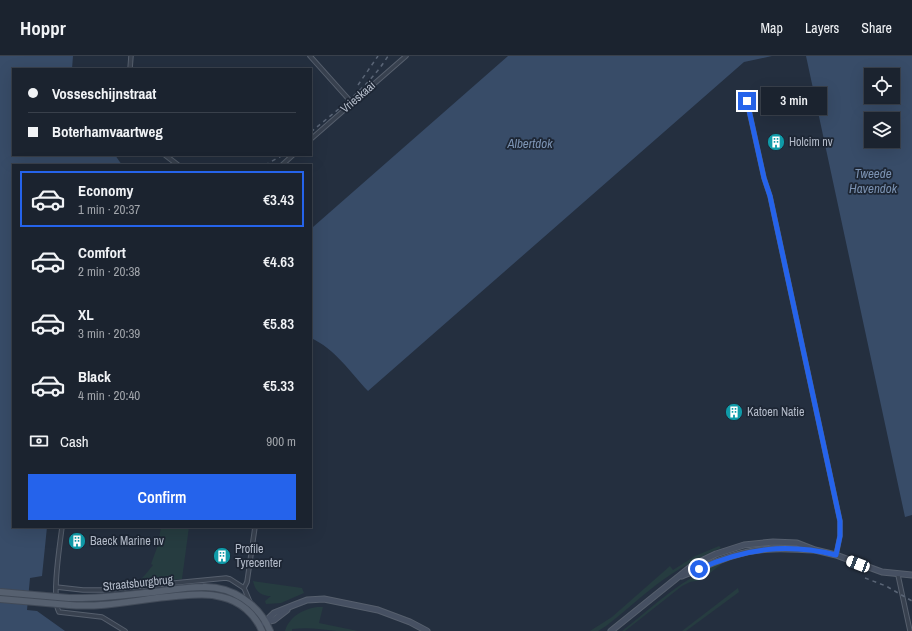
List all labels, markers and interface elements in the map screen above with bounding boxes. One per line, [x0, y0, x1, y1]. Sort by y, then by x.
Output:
text: Hoppr [20, 15, 66, 41]
text: Map [761, 19, 783, 37]
text: Layers [805, 19, 839, 37]
text: Share [861, 19, 892, 37]
map controls [864, 68, 900, 148]
button: locate [864, 68, 900, 104]
street label: Vrieskaai [337, 77, 379, 117]
text: Vosseschijnstraat [52, 83, 156, 104]
callout: 3 min [761, 87, 827, 115]
route end [738, 92, 756, 110]
text: 3 min [780, 92, 808, 109]
button: layers [864, 112, 900, 148]
text: Boterhamvaartweg [52, 121, 163, 142]
building icon: Holcim nv [766, 132, 786, 152]
place label: Holcim nv [789, 134, 833, 150]
water label: Albertdok [506, 135, 553, 152]
water label: Tweede Havendok [849, 165, 898, 197]
text: Economy [78, 180, 133, 201]
icon: car [30, 181, 66, 217]
text: €3.43 [263, 189, 294, 210]
text: 1 min · 20:37 [78, 201, 140, 218]
text: Comfort [78, 242, 126, 263]
icon: car [30, 243, 66, 279]
text: €4.63 [263, 251, 294, 272]
text: 2 min · 20:38 [78, 263, 140, 280]
text: XL [78, 304, 94, 325]
icon: car [30, 305, 66, 341]
text: €5.83 [263, 313, 294, 334]
text: 3 min · 20:39 [78, 325, 140, 342]
text: Black [78, 366, 111, 387]
icon: car [30, 367, 66, 403]
text: €5.33 [263, 375, 294, 396]
text: 4 min · 20:40 [78, 387, 140, 404]
building icon: Katoen Natie [724, 402, 744, 422]
place label: Katoen Natie [747, 404, 804, 420]
icon: cash [28, 430, 50, 452]
text: Cash [60, 431, 89, 452]
text: 900 m [266, 433, 296, 450]
button: Confirm [28, 474, 296, 520]
building icon: Baeck Marine nv [67, 531, 87, 551]
place label: Baeck Marine nv [90, 533, 164, 549]
place label: Profile Tyrecenter [235, 541, 282, 571]
building icon: Profile Tyrecenter [212, 546, 232, 566]
car [845, 554, 871, 574]
route start [690, 560, 708, 578]
street label: Straatsburgbrug [102, 571, 174, 595]

